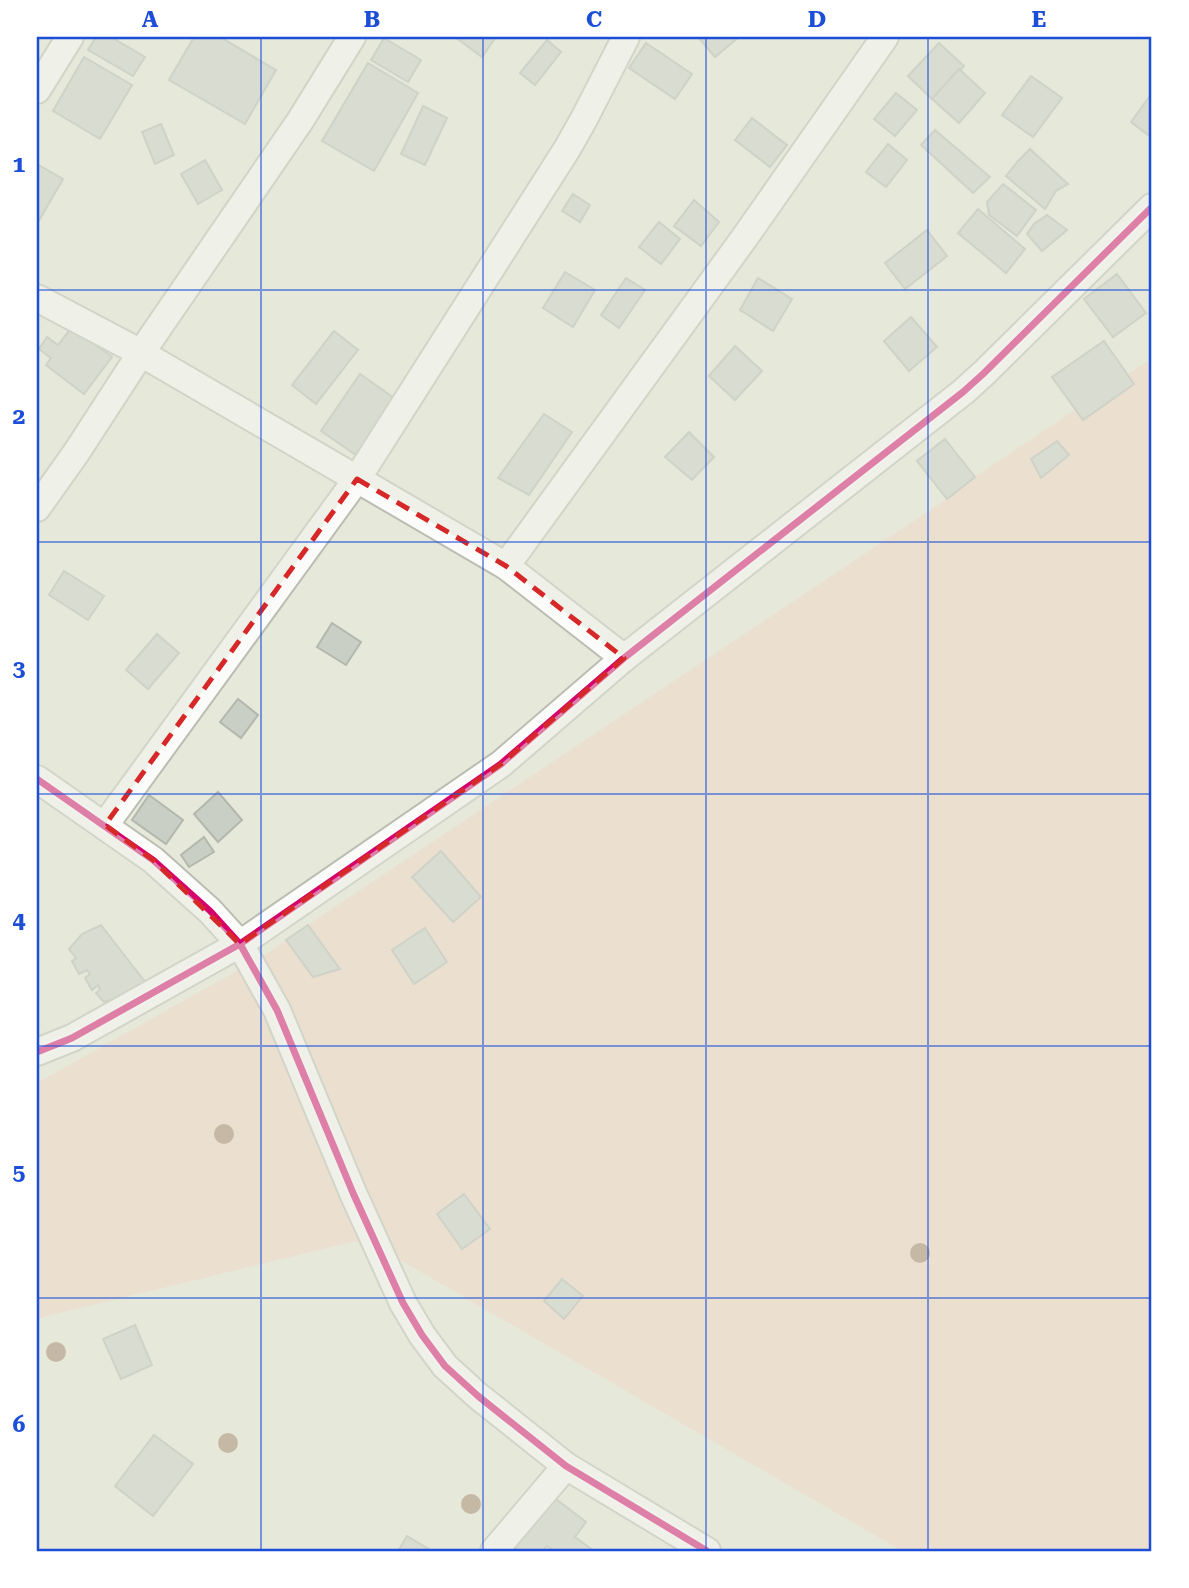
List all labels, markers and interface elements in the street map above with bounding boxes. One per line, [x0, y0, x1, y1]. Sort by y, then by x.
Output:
text: A [142, 6, 159, 33]
text: B [364, 6, 380, 33]
text: C [586, 6, 602, 33]
text: D [808, 6, 826, 33]
text: E [1032, 6, 1046, 33]
text: 1 [13, 151, 26, 178]
text: 2 [13, 403, 25, 430]
text: 3 [13, 655, 26, 682]
text: 4 [13, 907, 26, 934]
text: 5 [13, 1159, 26, 1186]
text: 6 [13, 1411, 26, 1438]

